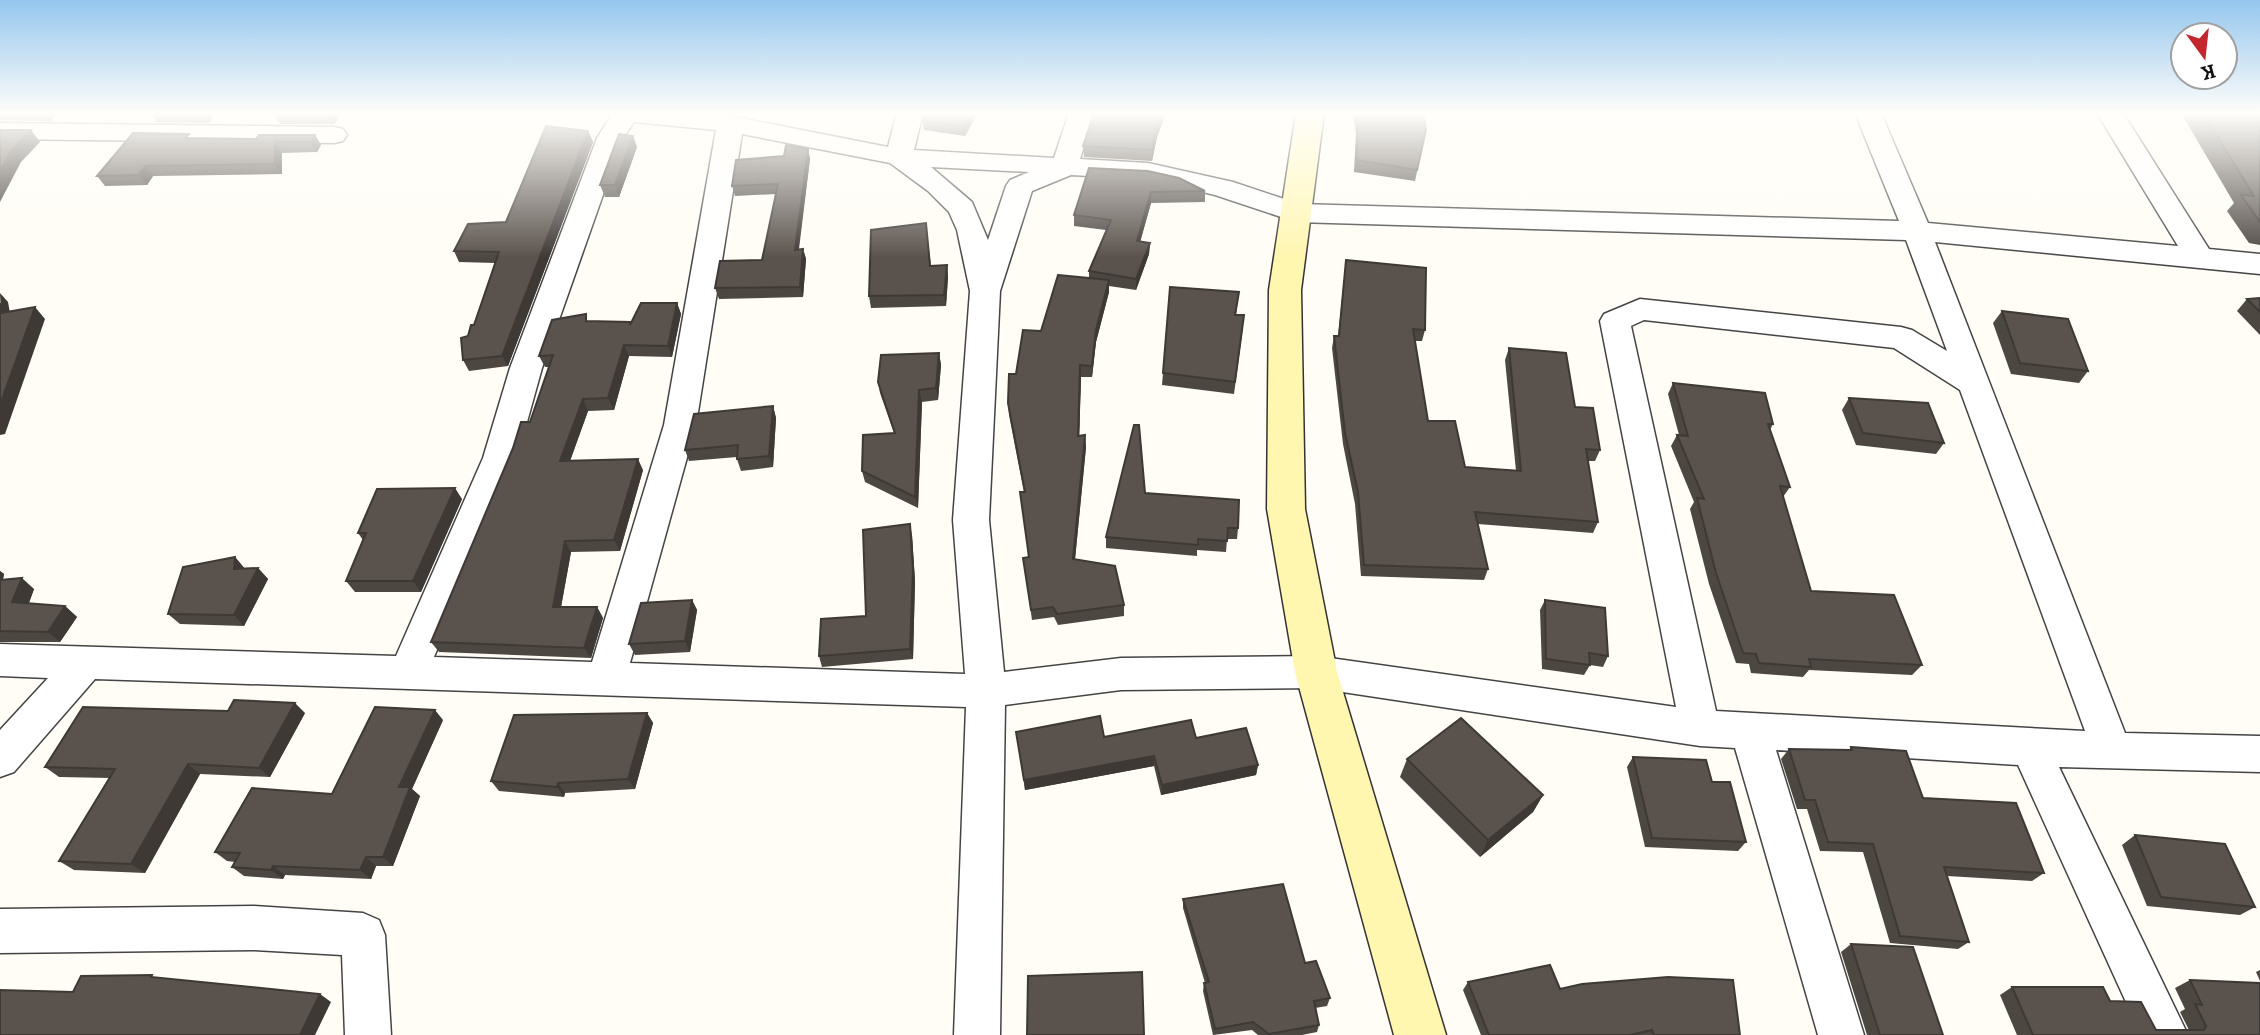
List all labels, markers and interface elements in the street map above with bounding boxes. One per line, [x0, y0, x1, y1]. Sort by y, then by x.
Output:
north arrow [2169, 21, 2239, 91]
text: K [2198, 59, 2218, 85]

